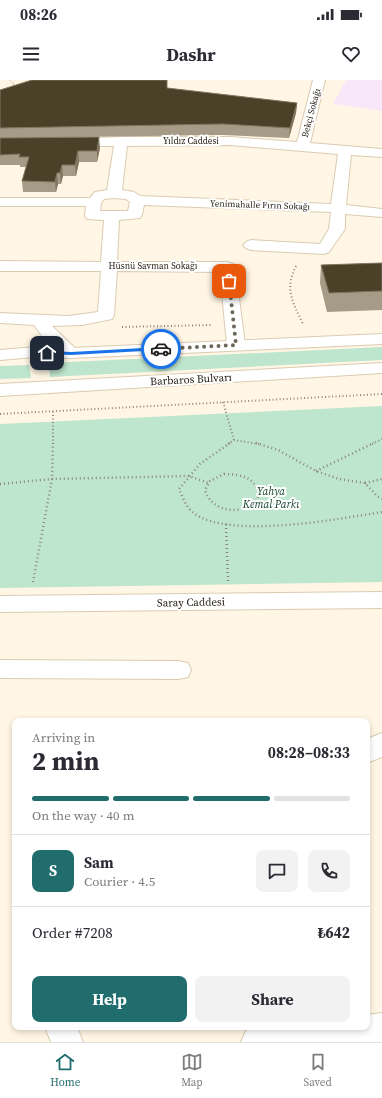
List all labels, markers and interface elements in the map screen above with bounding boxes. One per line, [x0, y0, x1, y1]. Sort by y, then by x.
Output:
text: 08:26 [20, 4, 57, 25]
text: Dashr [166, 42, 216, 67]
icon: menu [20, 43, 42, 65]
icon: heart [340, 43, 362, 65]
street label: Bekçi Sokağı [299, 87, 323, 139]
street label: Yıldız Caddesi [163, 135, 219, 147]
street label: Yenimahalle Fırın Sokağı [210, 197, 311, 213]
street label: Hüsnü Savman Sokağı [109, 260, 198, 272]
pin [212, 264, 246, 298]
icon: bag [218, 270, 240, 292]
courier [141, 329, 181, 369]
pin [30, 336, 64, 370]
icon: car [150, 338, 172, 360]
icon: home [36, 342, 58, 364]
street label: Barbaros Bulvarı [150, 370, 232, 389]
park label: Yahya Kemal Parkı [242, 484, 300, 512]
street label: Saray Caddesi [157, 594, 225, 611]
text: Arriving in [32, 729, 95, 746]
text: 08:28–08:33 [268, 742, 350, 763]
text: 2 min [32, 743, 99, 779]
text: On the way · 40 m [32, 807, 134, 824]
button: chat [256, 850, 298, 892]
button: phone [308, 850, 350, 892]
text: Sam [84, 852, 114, 873]
text: S [49, 860, 57, 881]
text: Courier · 4.5 [84, 873, 155, 890]
text: Order #7208 [32, 922, 113, 943]
text: ₺642 [317, 922, 350, 943]
button: Help [32, 976, 187, 1022]
button: Share [195, 976, 350, 1022]
tab: Home [50, 1051, 80, 1090]
tab: Map [181, 1051, 203, 1090]
tab: Saved [304, 1051, 332, 1090]

